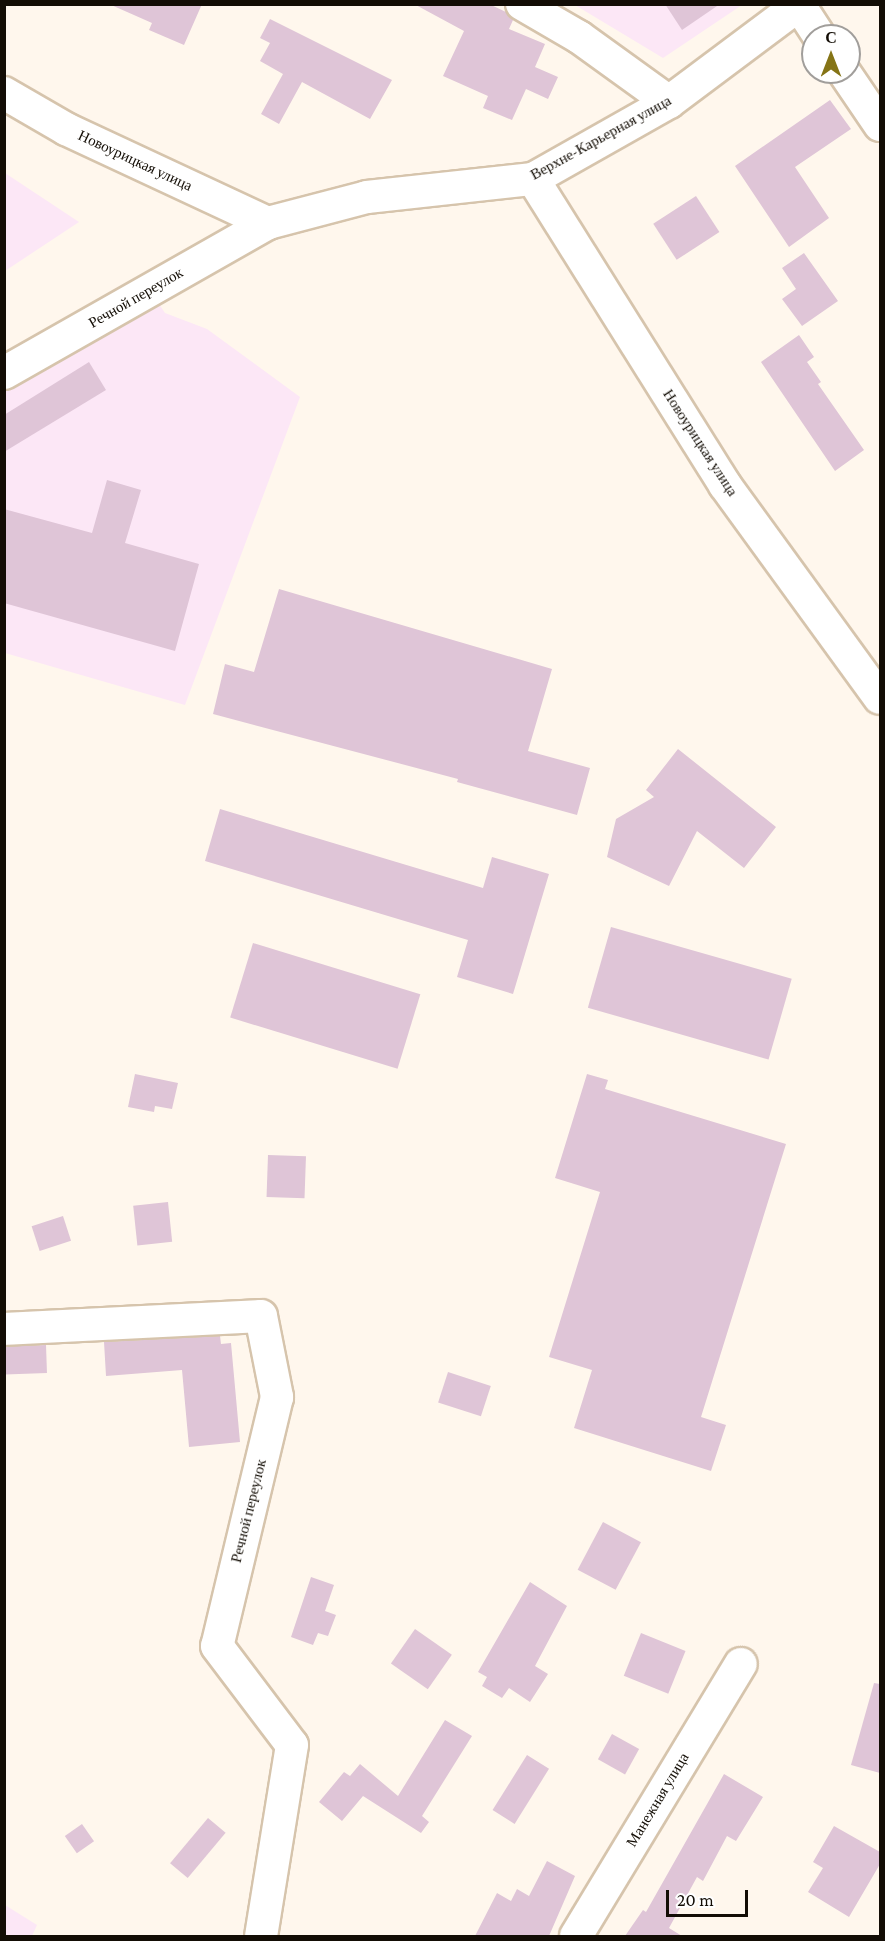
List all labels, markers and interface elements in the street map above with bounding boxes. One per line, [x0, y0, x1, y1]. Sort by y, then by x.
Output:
north arrow [801, 24, 861, 84]
text: С [825, 29, 837, 46]
street label: Верхне-Карьерная улица [527, 92, 675, 184]
street label: Новоурицкая улица [75, 127, 195, 195]
street label: Речной переулок [86, 264, 186, 332]
street label: Новоурицкая улица [659, 386, 741, 500]
street label: Речной переулок [227, 1457, 271, 1565]
street label: Манежная улица [623, 1750, 693, 1850]
scale bar [669, 1878, 752, 1916]
text: 20 m [677, 1890, 714, 1910]

